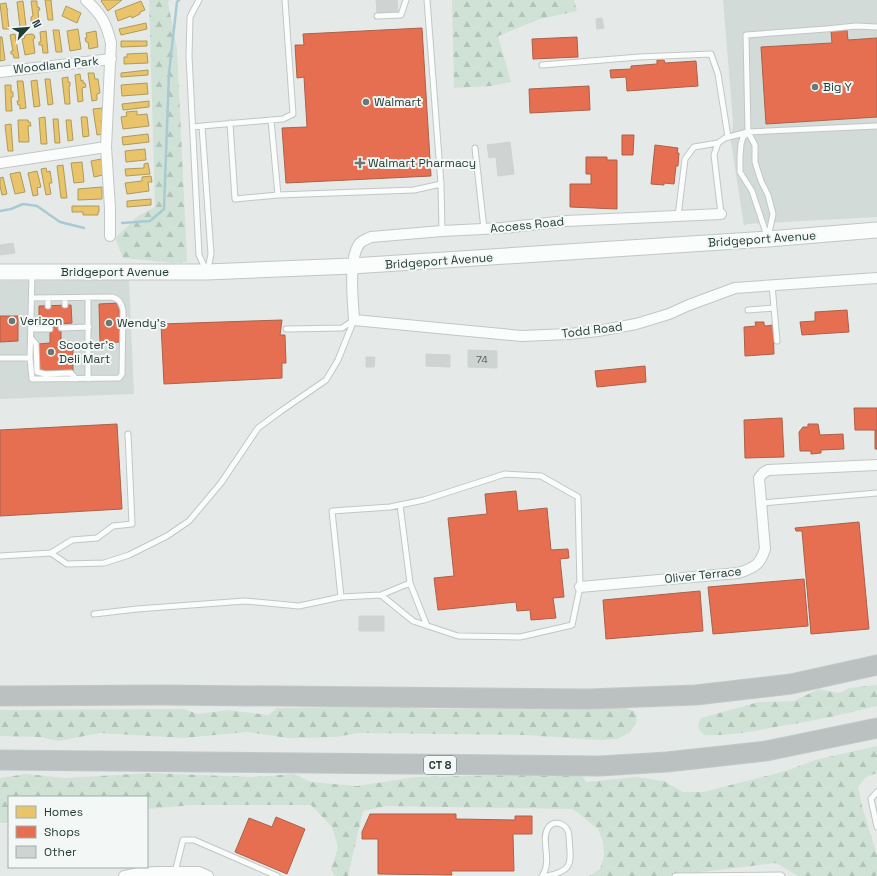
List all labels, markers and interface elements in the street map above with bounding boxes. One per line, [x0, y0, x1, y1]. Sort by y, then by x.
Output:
north arrow [8, 8, 48, 48]
text: N [29, 17, 45, 30]
street label: Woodland Park [12, 52, 100, 77]
place label: Big Y [823, 79, 853, 95]
marker: Big Y [810, 82, 820, 92]
place label: Walmart [374, 94, 421, 110]
marker: Walmart [361, 97, 371, 107]
place label: Walmart Pharmacy [368, 155, 476, 171]
marker: Walmart Pharmacy [355, 158, 365, 168]
street label: Access Road [489, 213, 565, 237]
street label: Bridgeport Avenue [707, 227, 817, 251]
street label: Bridgeport Avenue [384, 249, 494, 273]
street label: Bridgeport Avenue [61, 264, 169, 280]
place label: Verizon [20, 313, 62, 329]
place label: Wendy's [117, 315, 166, 331]
marker: Verizon [7, 316, 17, 326]
marker: Wendy's [104, 318, 114, 328]
street label: Todd Road [561, 318, 623, 342]
place label: Scooter's Deli Mart [59, 337, 114, 367]
marker: Scooter's Deli Mart [46, 347, 56, 357]
house number: 74 [476, 353, 488, 366]
street label: Oliver Terrace [664, 563, 742, 587]
road number: CT 8 [424, 756, 456, 774]
legend [8, 796, 148, 868]
text: Homes [44, 804, 83, 820]
text: Shops [44, 824, 80, 840]
text: Other [44, 844, 77, 860]

